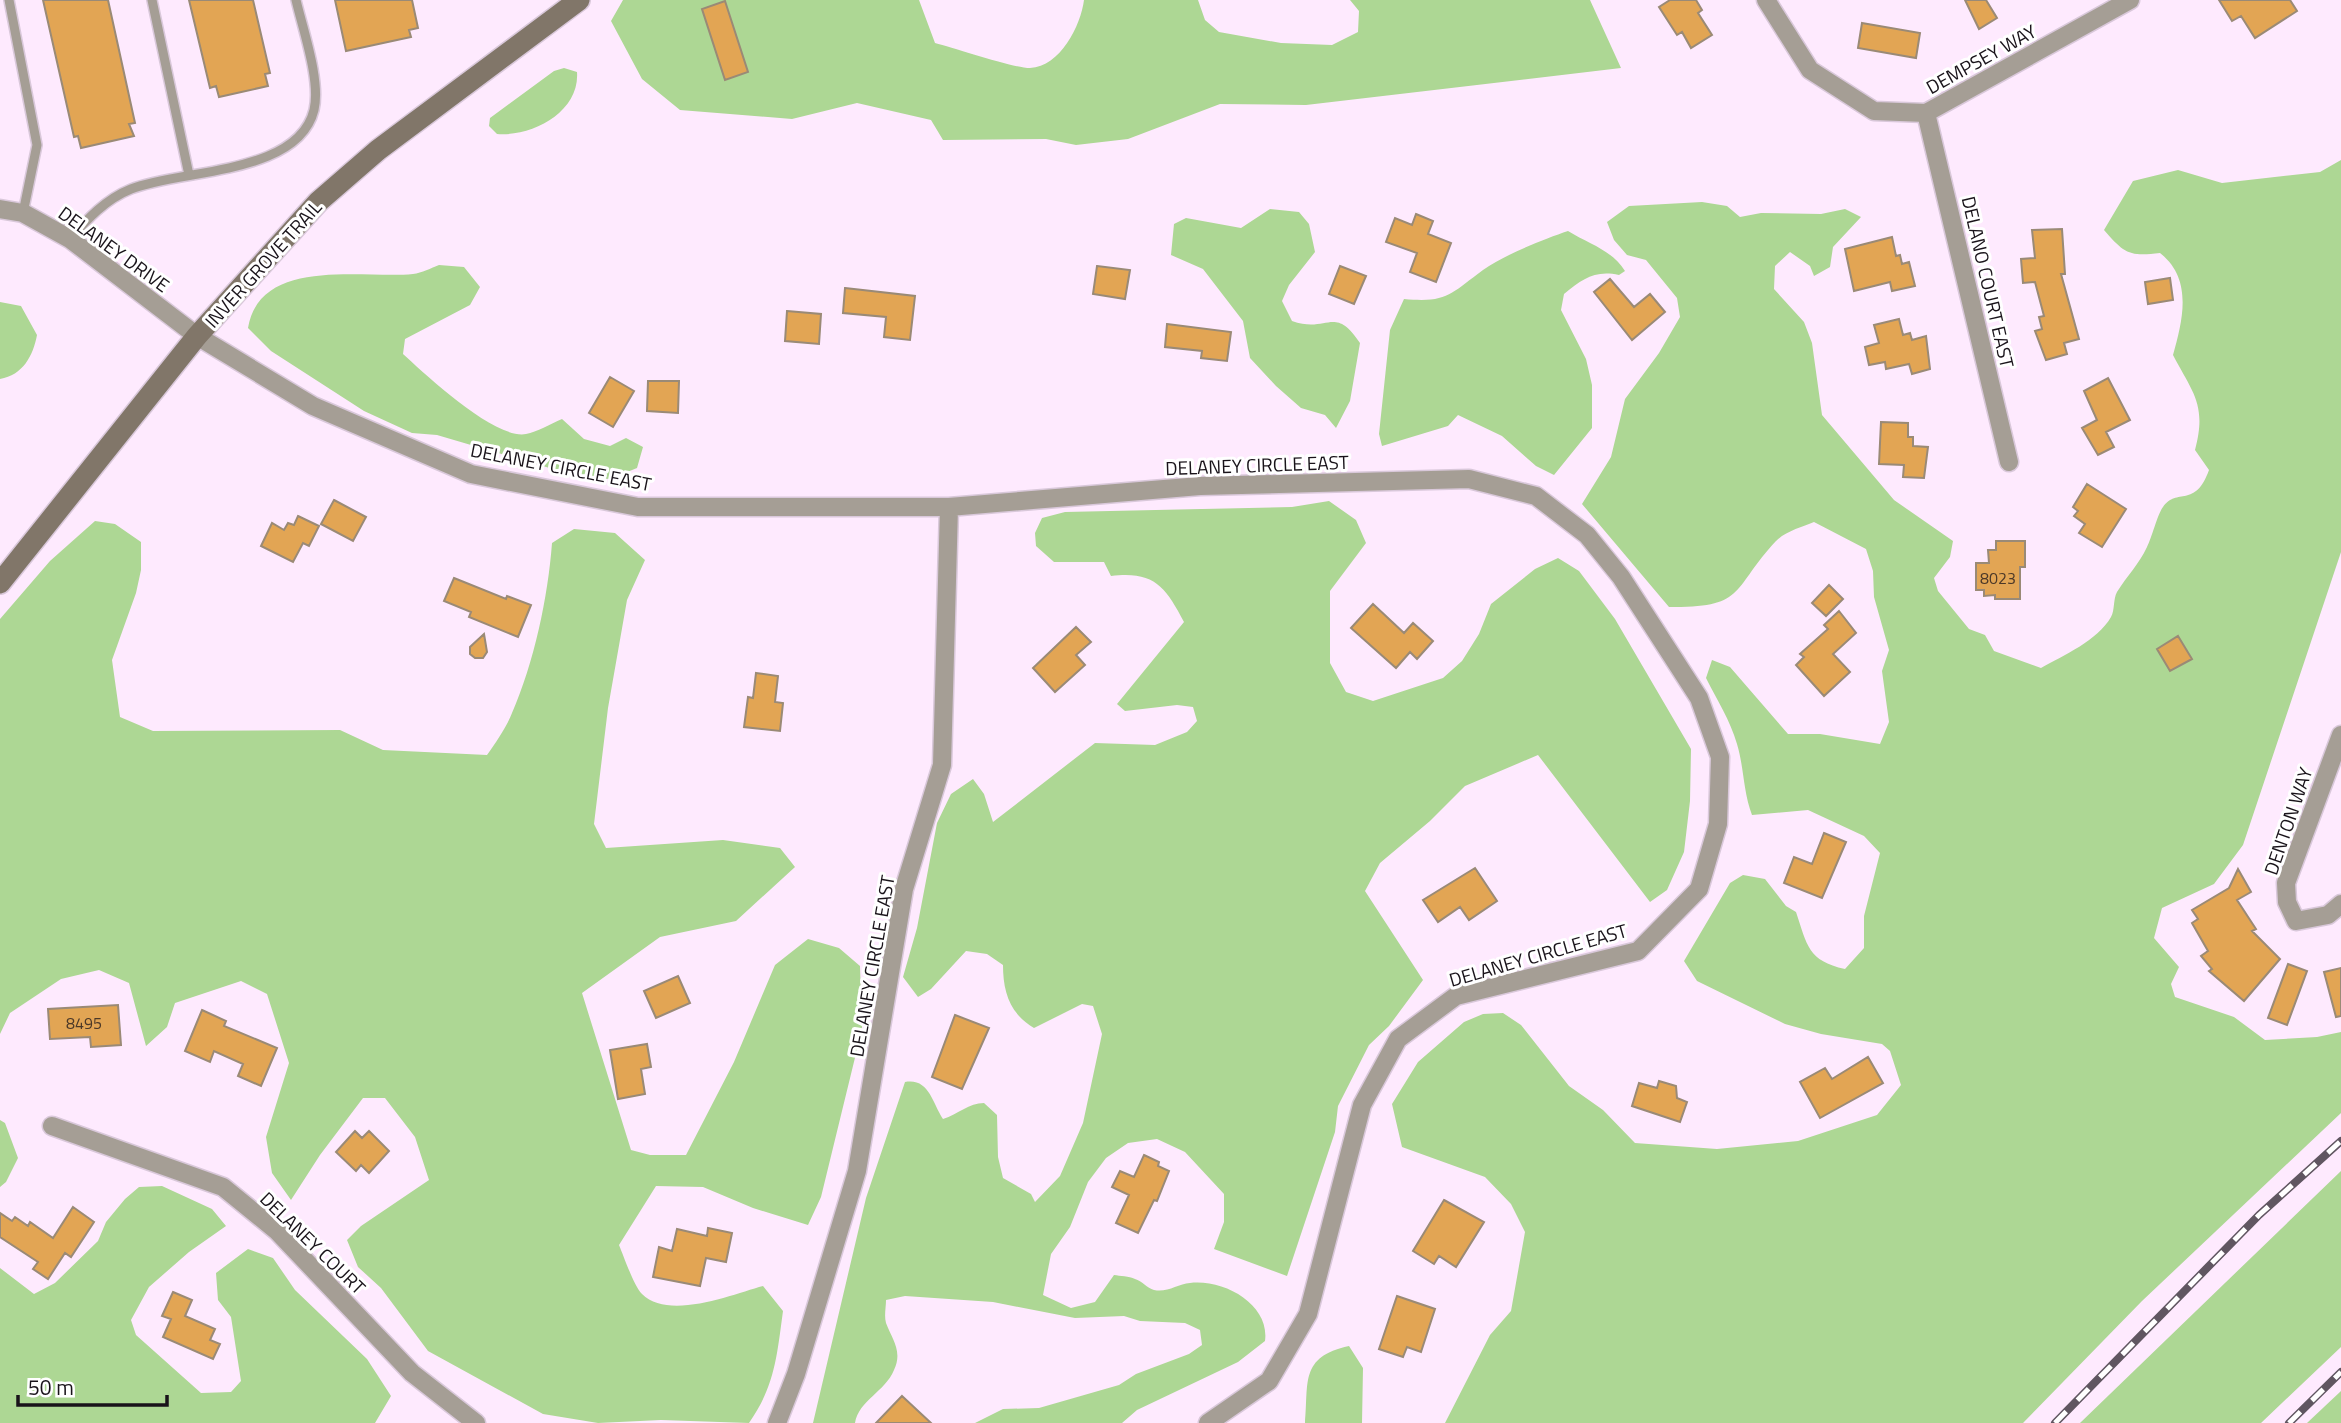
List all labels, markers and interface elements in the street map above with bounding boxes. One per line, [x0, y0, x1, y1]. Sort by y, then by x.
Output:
street label: DEMPSEY WAY [1920, 16, 2042, 101]
street label: INVER GROVE TRAIL [197, 193, 328, 334]
street label: DELANO COURT EAST [1955, 193, 2022, 371]
street label: DELANEY DRIVE [53, 198, 176, 299]
street label: DELANEY CIRCLE EAST [468, 435, 654, 498]
street label: DELANEY CIRCLE EAST [1165, 447, 1349, 482]
house number: 8023 [1980, 566, 2016, 590]
street label: DENTON WAY [2256, 763, 2320, 878]
street label: DELANEY CIRCLE EAST [841, 873, 902, 1059]
street label: DELANEY CIRCLE EAST [1446, 915, 1630, 994]
house number: 8495 [66, 1011, 102, 1035]
street label: DELANEY COURT [254, 1185, 373, 1301]
scale bar [18, 1364, 166, 1408]
text: 50 m [28, 1371, 74, 1403]

